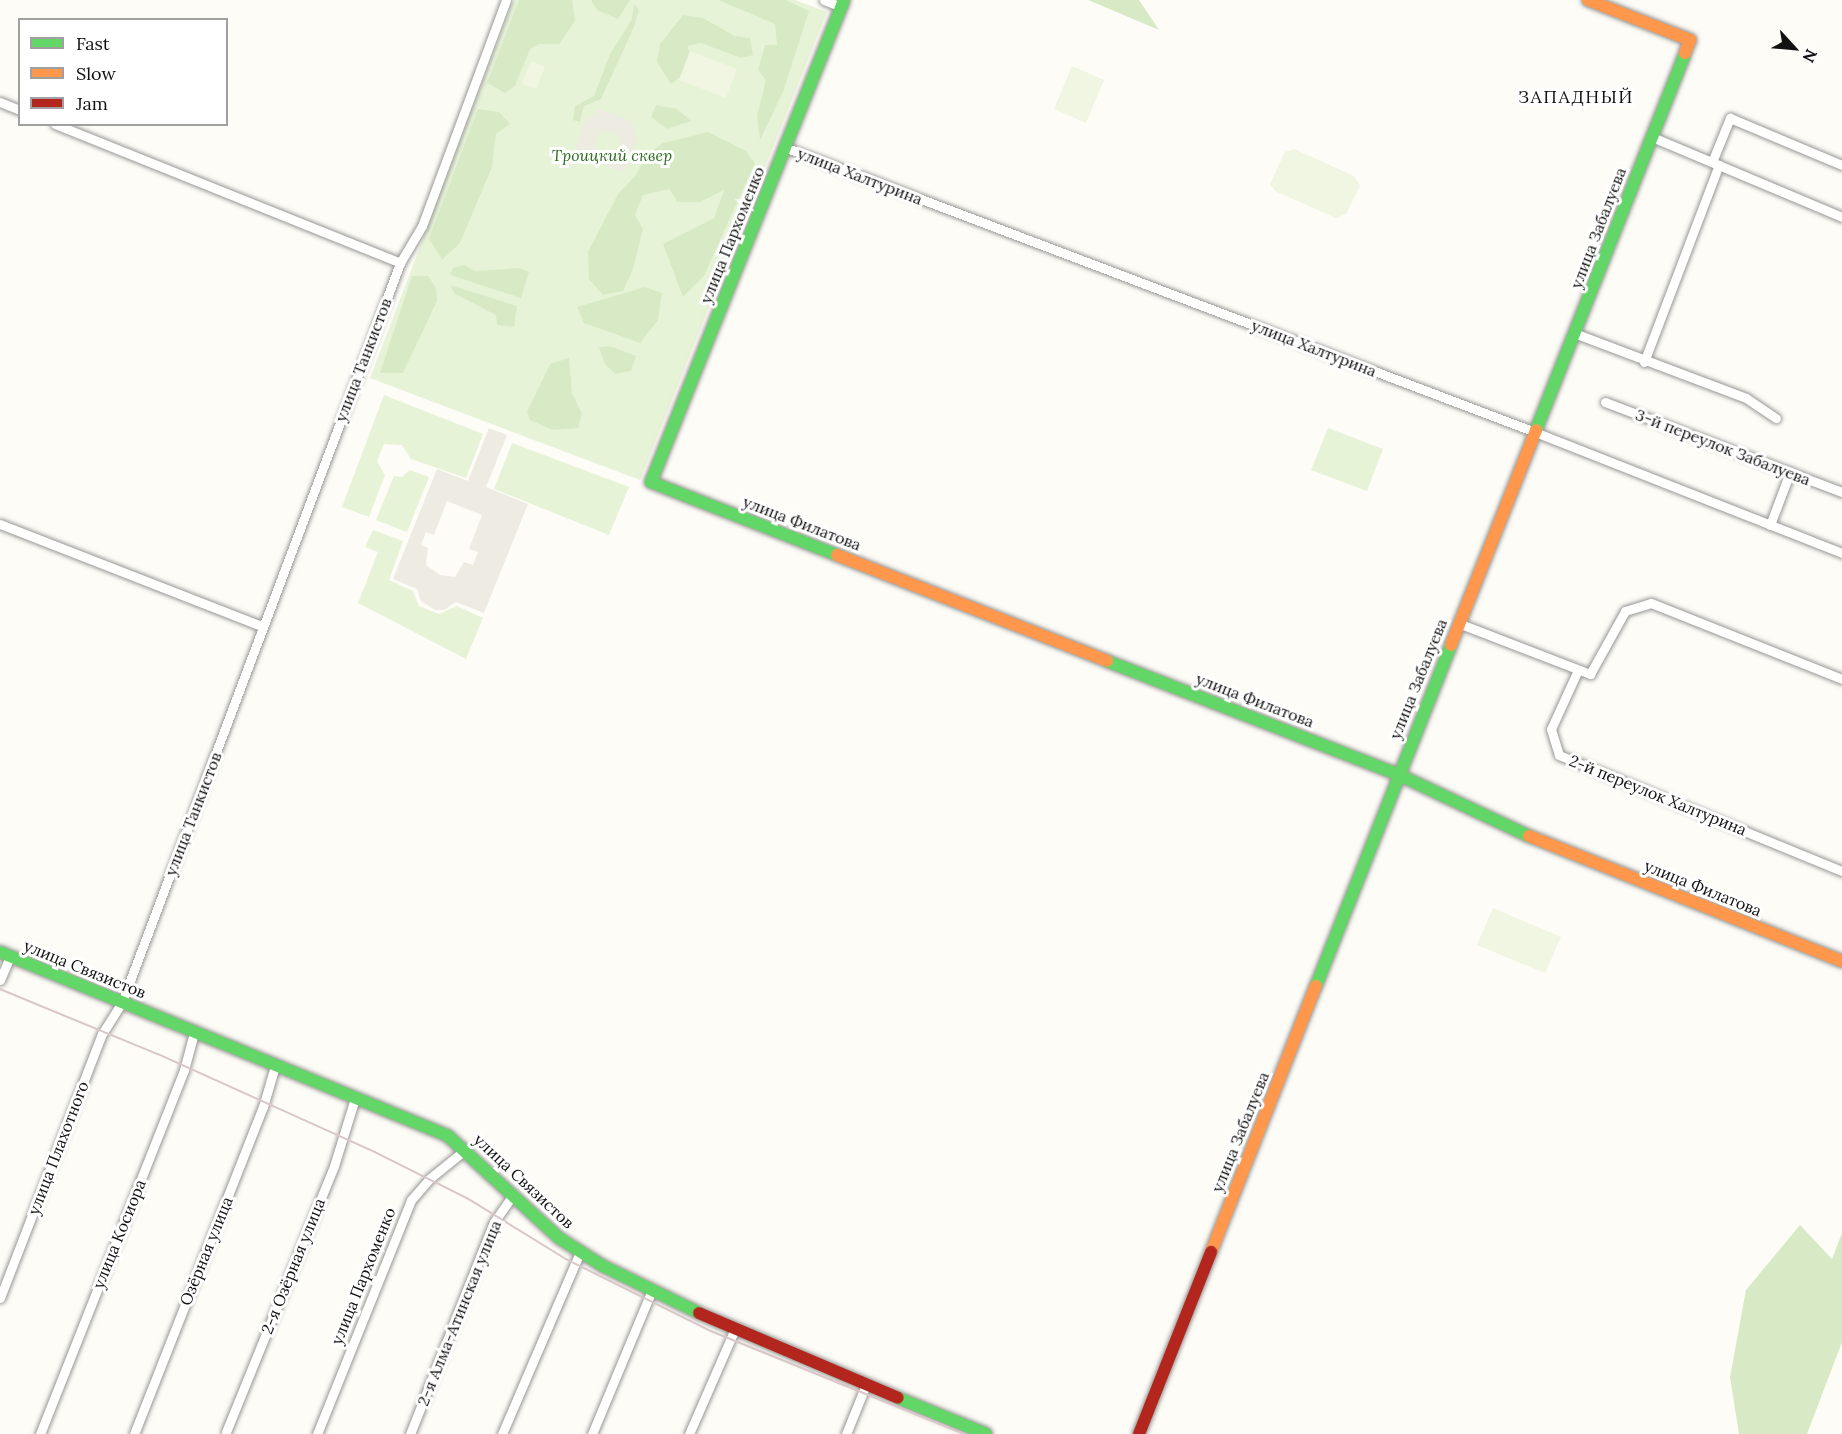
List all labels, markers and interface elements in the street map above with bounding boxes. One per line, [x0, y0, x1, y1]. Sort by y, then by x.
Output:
legend [18, 18, 228, 126]
north arrow [1764, 18, 1824, 78]
text: Fast [76, 32, 110, 55]
text: N [1798, 46, 1822, 66]
text: Slow [76, 62, 116, 85]
district label: ЗАПАДНЫЙ [1518, 86, 1634, 108]
text: Jam [76, 92, 108, 115]
street label: улица Халтурина [795, 143, 925, 209]
park label: Троицкий сквер [552, 145, 672, 165]
street label: улица Пархоменко [696, 164, 768, 306]
street label: улица Забалуева [1566, 165, 1630, 291]
street label: улица Танкистов [331, 295, 395, 425]
street label: улица Халтурина [1249, 315, 1379, 381]
street label: 3-й переулок Забалуева [1633, 405, 1813, 489]
street label: улица Филатова [740, 492, 864, 554]
street label: улица Забалуева [1385, 616, 1451, 742]
street label: улица Филатова [1193, 669, 1317, 731]
street label: улица Танкистов [161, 749, 225, 879]
street label: 2-й переулок Халтурина [1567, 751, 1749, 839]
street label: улица Филатова [1641, 856, 1765, 920]
street label: улица Связистов [21, 936, 149, 1002]
street label: улица Забалуева [1207, 1069, 1273, 1195]
street label: улица Плахотного [24, 1078, 92, 1218]
street label: улица Связистов [470, 1130, 578, 1232]
street label: улица Косиора [88, 1177, 150, 1291]
street label: Озёрная улица [175, 1194, 237, 1308]
street label: 2-я Озёрная улица [257, 1195, 329, 1337]
street label: улица Пархоменко [327, 1205, 399, 1347]
street label: 2-я Алма-Атинская улица [413, 1217, 505, 1409]

